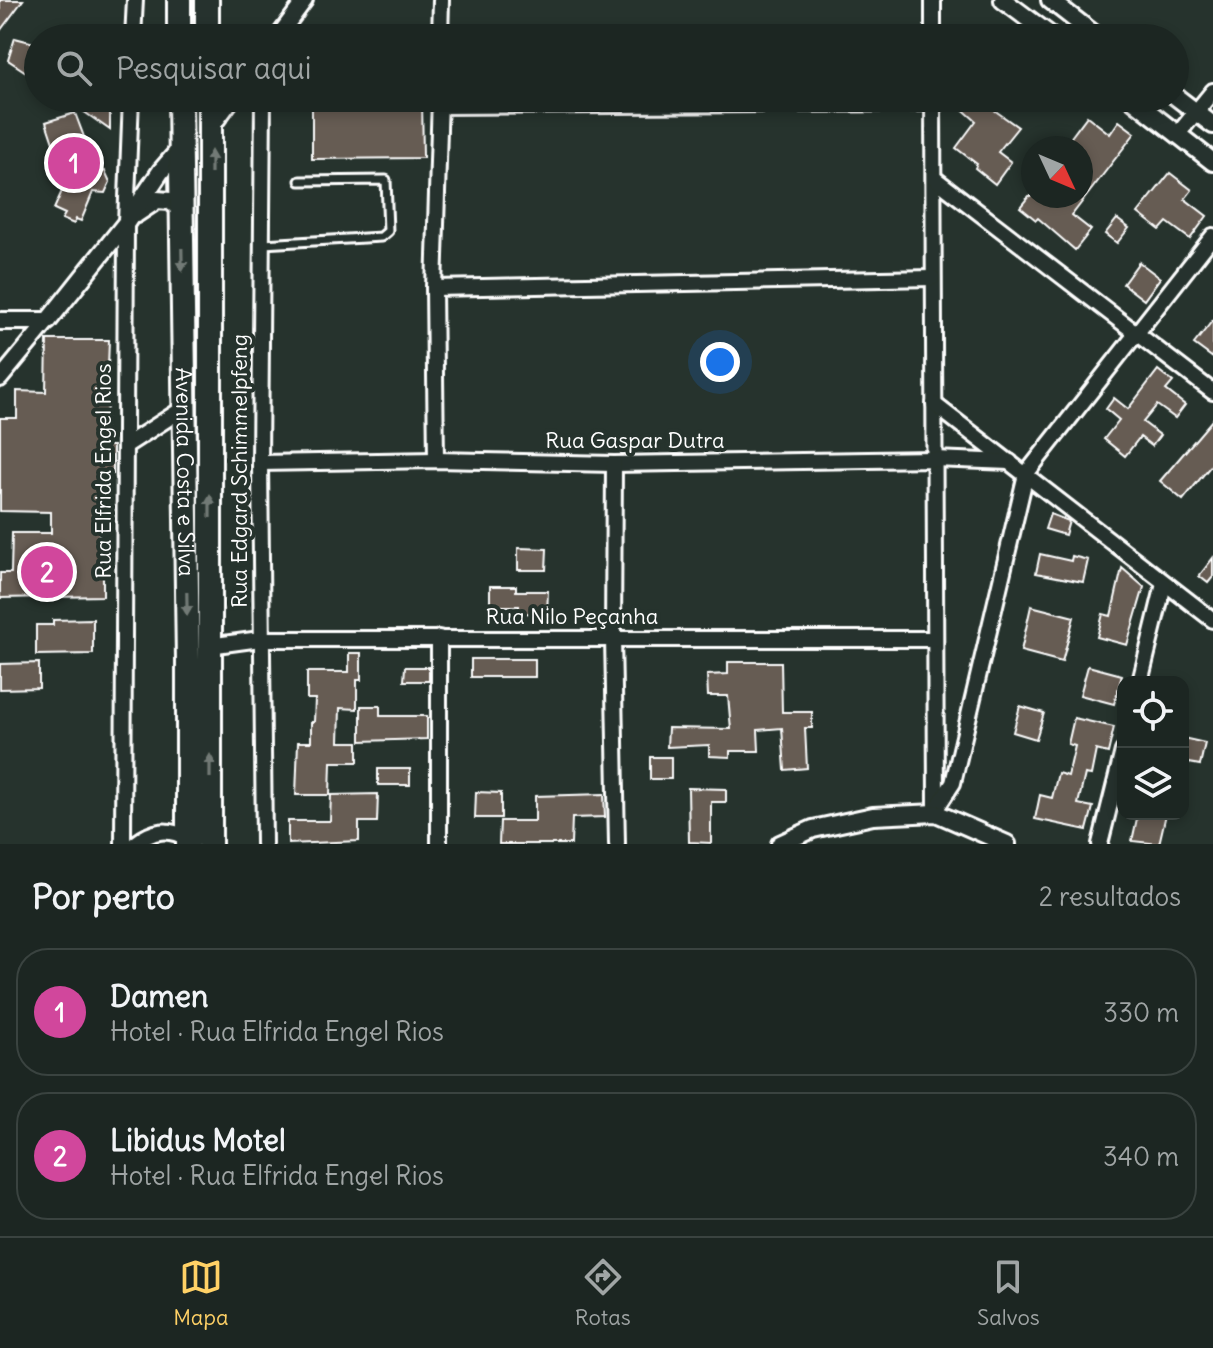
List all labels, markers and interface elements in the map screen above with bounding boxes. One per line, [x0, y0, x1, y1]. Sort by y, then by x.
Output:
search box [24, 24, 1189, 112]
icon: search [52, 46, 96, 90]
text: Pesquisar aqui [116, 49, 312, 87]
pin: 1 [48, 133, 100, 193]
north arrow [1021, 136, 1093, 208]
one-way arrow [205, 149, 217, 174]
one-way arrow [176, 248, 188, 273]
street label: Rua Edgard Schimmelpfeng [225, 334, 253, 608]
your location [700, 342, 740, 382]
street label: Rua Elfrida Engel Rios [89, 363, 117, 579]
street label: Avenida Costa e Silva [170, 367, 201, 577]
street label: Rua Gaspar Dutra [545, 426, 725, 454]
one-way arrow [204, 493, 216, 518]
pin: 2 [21, 542, 73, 602]
one-way arrow [181, 592, 193, 617]
street label: Rua Nilo Peçanha [486, 602, 658, 630]
map controls [1117, 676, 1189, 820]
button: locate [1117, 676, 1189, 748]
button: layers [1117, 748, 1189, 820]
one-way arrow [204, 753, 216, 778]
text: Por perto [32, 875, 175, 918]
text: 2 resultados [1039, 880, 1181, 913]
text: Damen [110, 977, 208, 1015]
text: 1 [55, 996, 65, 1029]
text: 330 m [1103, 996, 1179, 1029]
text: Hotel · Rua Elfrida Engel Rios [110, 1015, 444, 1048]
text: Libidus Motel [110, 1121, 286, 1159]
text: 2 [53, 1140, 67, 1173]
text: 340 m [1103, 1140, 1179, 1173]
text: Hotel · Rua Elfrida Engel Rios [110, 1159, 444, 1192]
tab: Mapa [173, 1255, 229, 1331]
tab: Rotas [575, 1255, 631, 1331]
tab: Salvos [977, 1255, 1040, 1331]

